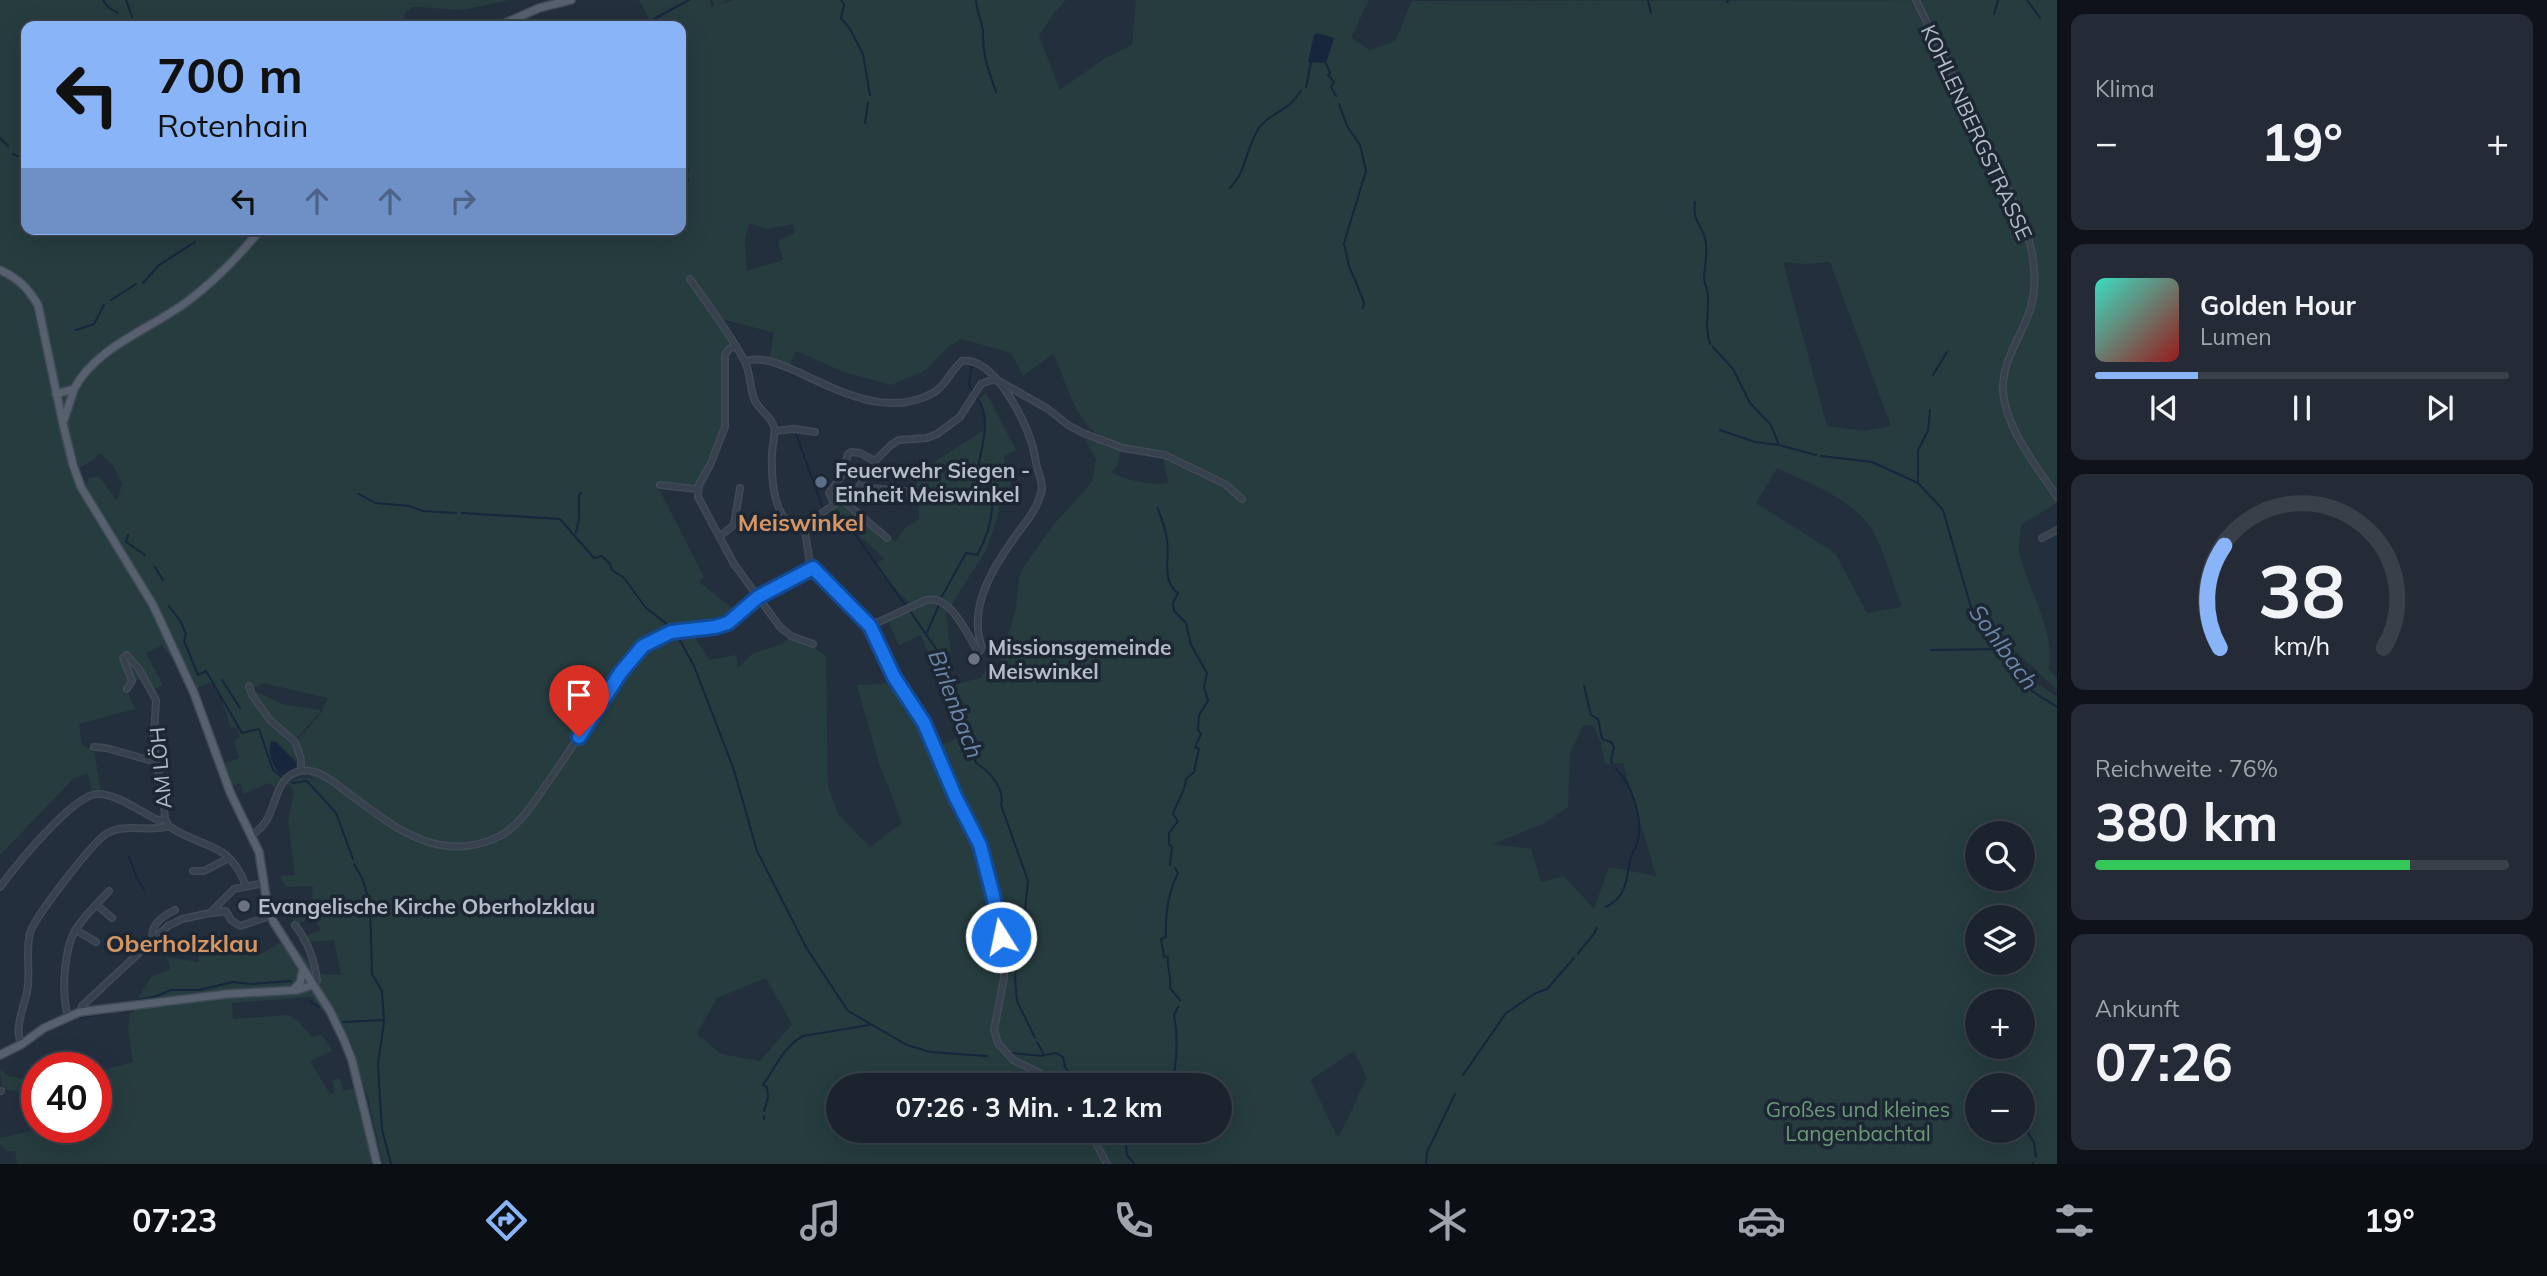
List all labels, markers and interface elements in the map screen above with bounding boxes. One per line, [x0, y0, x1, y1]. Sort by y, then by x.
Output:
street label: KOHLENBERGSTRASSE [1916, 20, 2038, 244]
text: 700 m [157, 44, 303, 105]
icon: left [42, 49, 133, 140]
text: Klima [2095, 74, 2155, 103]
text: Rotenhain [157, 105, 308, 145]
text: 19° [2261, 109, 2343, 174]
text: − [2095, 118, 2118, 166]
text: + [2486, 118, 2509, 166]
icon: left [225, 182, 263, 220]
icon: ahead [298, 182, 336, 220]
icon: ahead [371, 182, 409, 220]
icon: right [444, 182, 482, 220]
text: Golden Hour [2200, 289, 2356, 322]
text: Lumen [2200, 322, 2272, 351]
icon: previous [2145, 389, 2183, 427]
icon: pause [2283, 389, 2321, 427]
icon: next [2421, 389, 2459, 427]
place label: Feuerwehr Siegen - Einheit Meiswinkel [835, 457, 1030, 507]
marker: Feuerwehr Siegen - Einheit Meiswinkel [813, 474, 829, 490]
district label: Meiswinkel [738, 507, 864, 537]
text: 38 [2258, 545, 2346, 636]
water label: Sohlbach [1963, 598, 2045, 696]
text: km/h [2274, 630, 2330, 661]
place label: Missionsgemeinde Meiswinkel [988, 634, 1172, 684]
water label: Birlenbach [922, 646, 990, 762]
marker: Missionsgemeinde Meiswinkel [966, 651, 982, 667]
pin [549, 665, 609, 737]
icon: arrive [560, 676, 598, 714]
street label: AM LÖH [143, 726, 177, 810]
text: Reichweite · 76% [2095, 754, 2278, 783]
text: 380 km [2095, 789, 2278, 854]
map controls [1965, 821, 2035, 1143]
button: search [1965, 821, 2035, 891]
place label: Evangelische Kirche Oberholzklau [258, 893, 595, 919]
marker: Evangelische Kirche Oberholzklau [236, 898, 252, 914]
position arrow [964, 900, 1038, 974]
button: layers [1965, 905, 2035, 975]
district label: Oberholzklau [106, 928, 258, 958]
button: + [1965, 989, 2035, 1059]
text: Ankunft [2095, 994, 2179, 1023]
text: 07:26 [2095, 1029, 2233, 1094]
speed limit sign: 40 [21, 1052, 112, 1143]
button: − [1965, 1073, 2035, 1143]
text: 07:26 · 3 Min. · 1.2 km [895, 1091, 1163, 1124]
park label: Großes und kleines Langenbachtal [1766, 1096, 1950, 1146]
icon: directions [482, 1196, 531, 1245]
icon: music [796, 1196, 845, 1245]
icon: phone [1109, 1196, 1158, 1245]
icon: climate [1423, 1196, 1472, 1245]
icon: car [1737, 1196, 1786, 1245]
icon: filters [2050, 1196, 2099, 1245]
text: 07:23 [132, 1200, 217, 1240]
text: 19° [2364, 1200, 2415, 1240]

